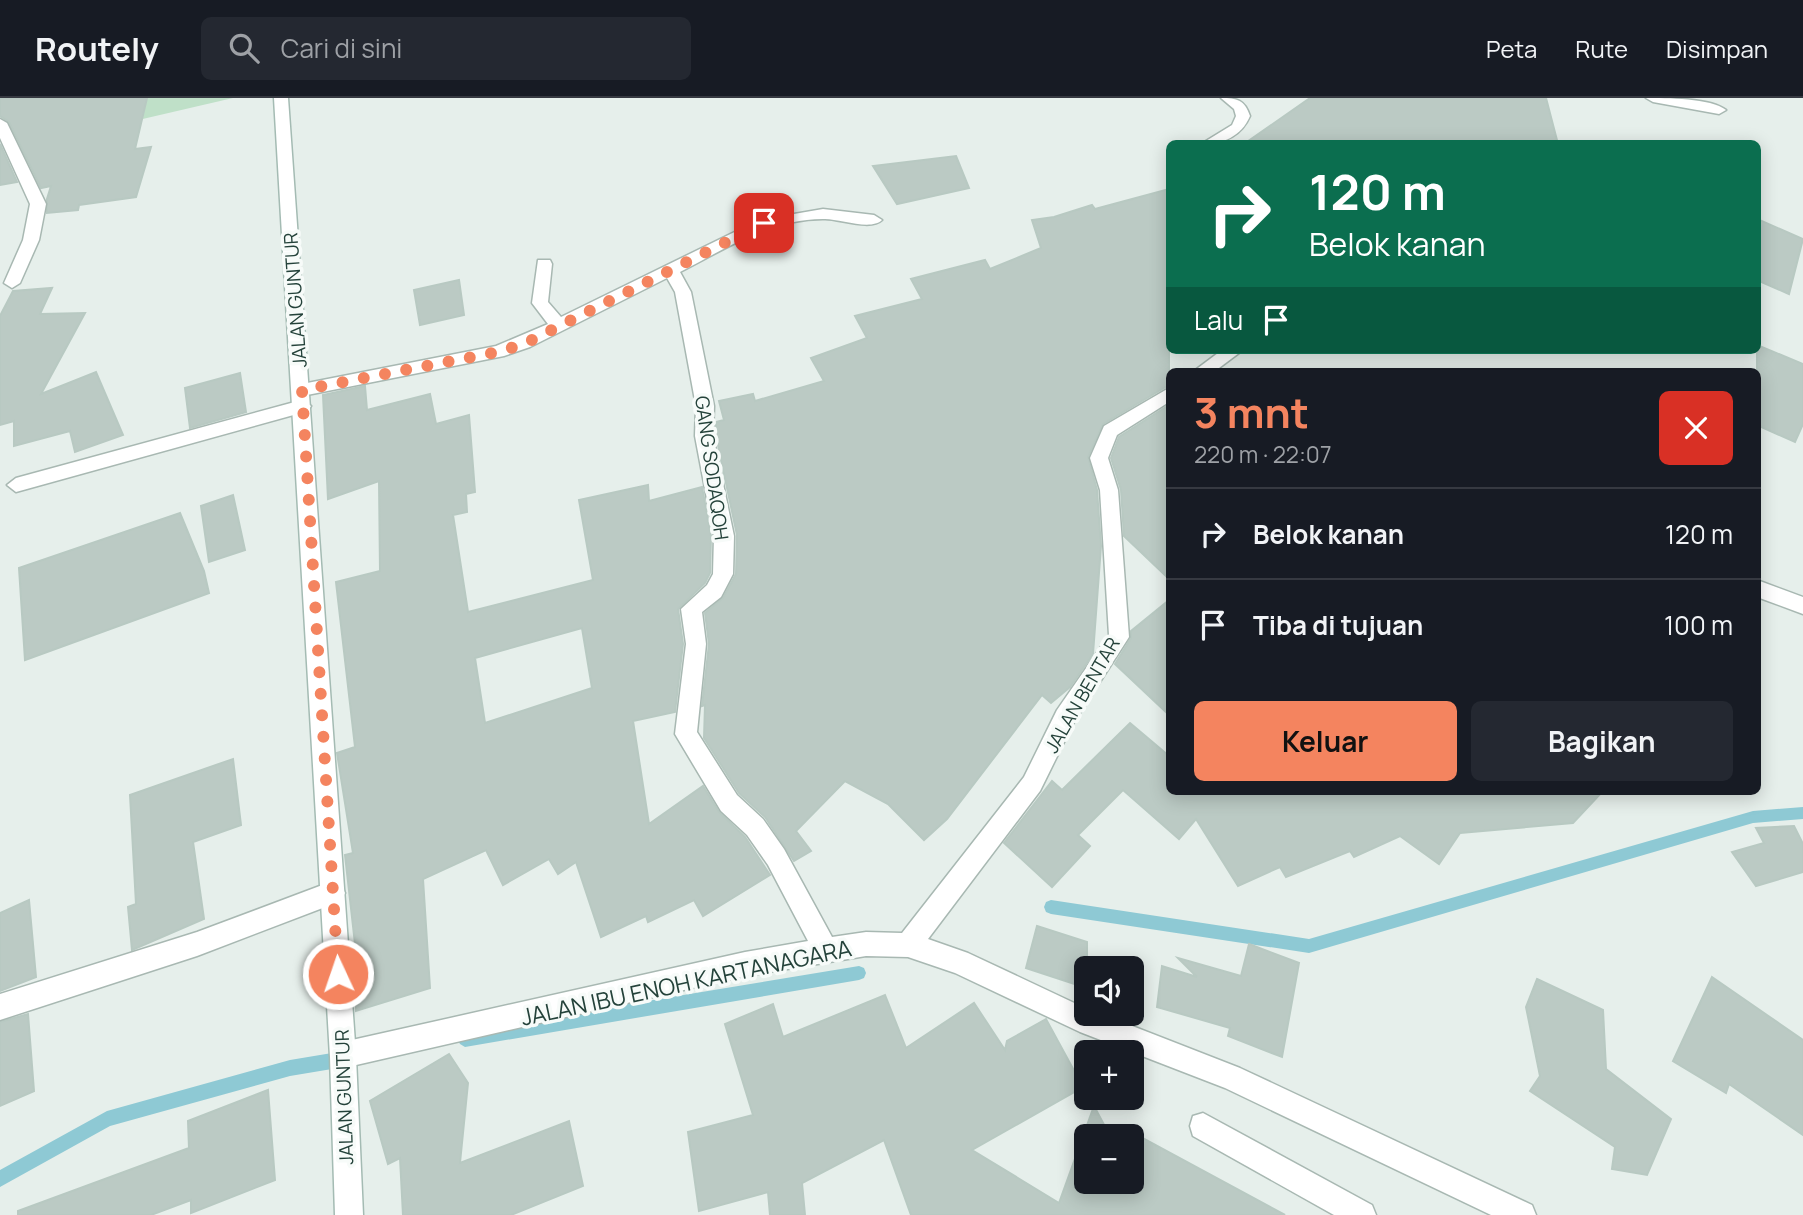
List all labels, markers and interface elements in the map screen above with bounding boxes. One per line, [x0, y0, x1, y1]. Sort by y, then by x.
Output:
search box [201, 17, 691, 80]
text: Routely [35, 26, 159, 71]
icon: search [225, 29, 263, 67]
text: Cari di sini [281, 30, 402, 66]
text: Peta [1486, 32, 1537, 65]
text: Rute [1575, 32, 1628, 65]
text: Disimpan [1666, 32, 1768, 65]
text: 120 m [1309, 158, 1446, 225]
icon: right [1194, 168, 1285, 259]
pin [734, 193, 794, 253]
icon: arrive [745, 204, 783, 242]
text: Belok kanan [1309, 222, 1485, 266]
street label: JALAN GUNTUR [277, 232, 313, 368]
icon: arrive [1257, 301, 1295, 339]
text: Lalu [1194, 302, 1243, 338]
text: 3 mnt [1194, 383, 1309, 441]
button: close [1659, 391, 1733, 465]
street label: GANG SODAQOH [689, 394, 735, 542]
text: 220 m · 22:07 [1194, 438, 1331, 470]
icon: right [1194, 515, 1232, 553]
text: Belok kanan [1253, 516, 1404, 552]
text: 120 m [1665, 516, 1733, 552]
icon: arrive [1194, 606, 1232, 644]
text: Tiba di tujuan [1253, 607, 1423, 643]
text: 100 m [1664, 607, 1733, 643]
street label: JALAN BENTAR [1038, 632, 1126, 758]
button: Keluar [1194, 701, 1457, 781]
button: Bagikan [1471, 701, 1733, 781]
street label: JALAN IBU ENOH KARTANAGARA [518, 931, 855, 1033]
position arrow [301, 937, 375, 1011]
map controls [1074, 956, 1144, 1194]
button: sound [1074, 956, 1144, 1026]
street label: JALAN GUNTUR [329, 1029, 359, 1165]
button: + [1074, 1040, 1144, 1110]
button: − [1074, 1124, 1144, 1194]

